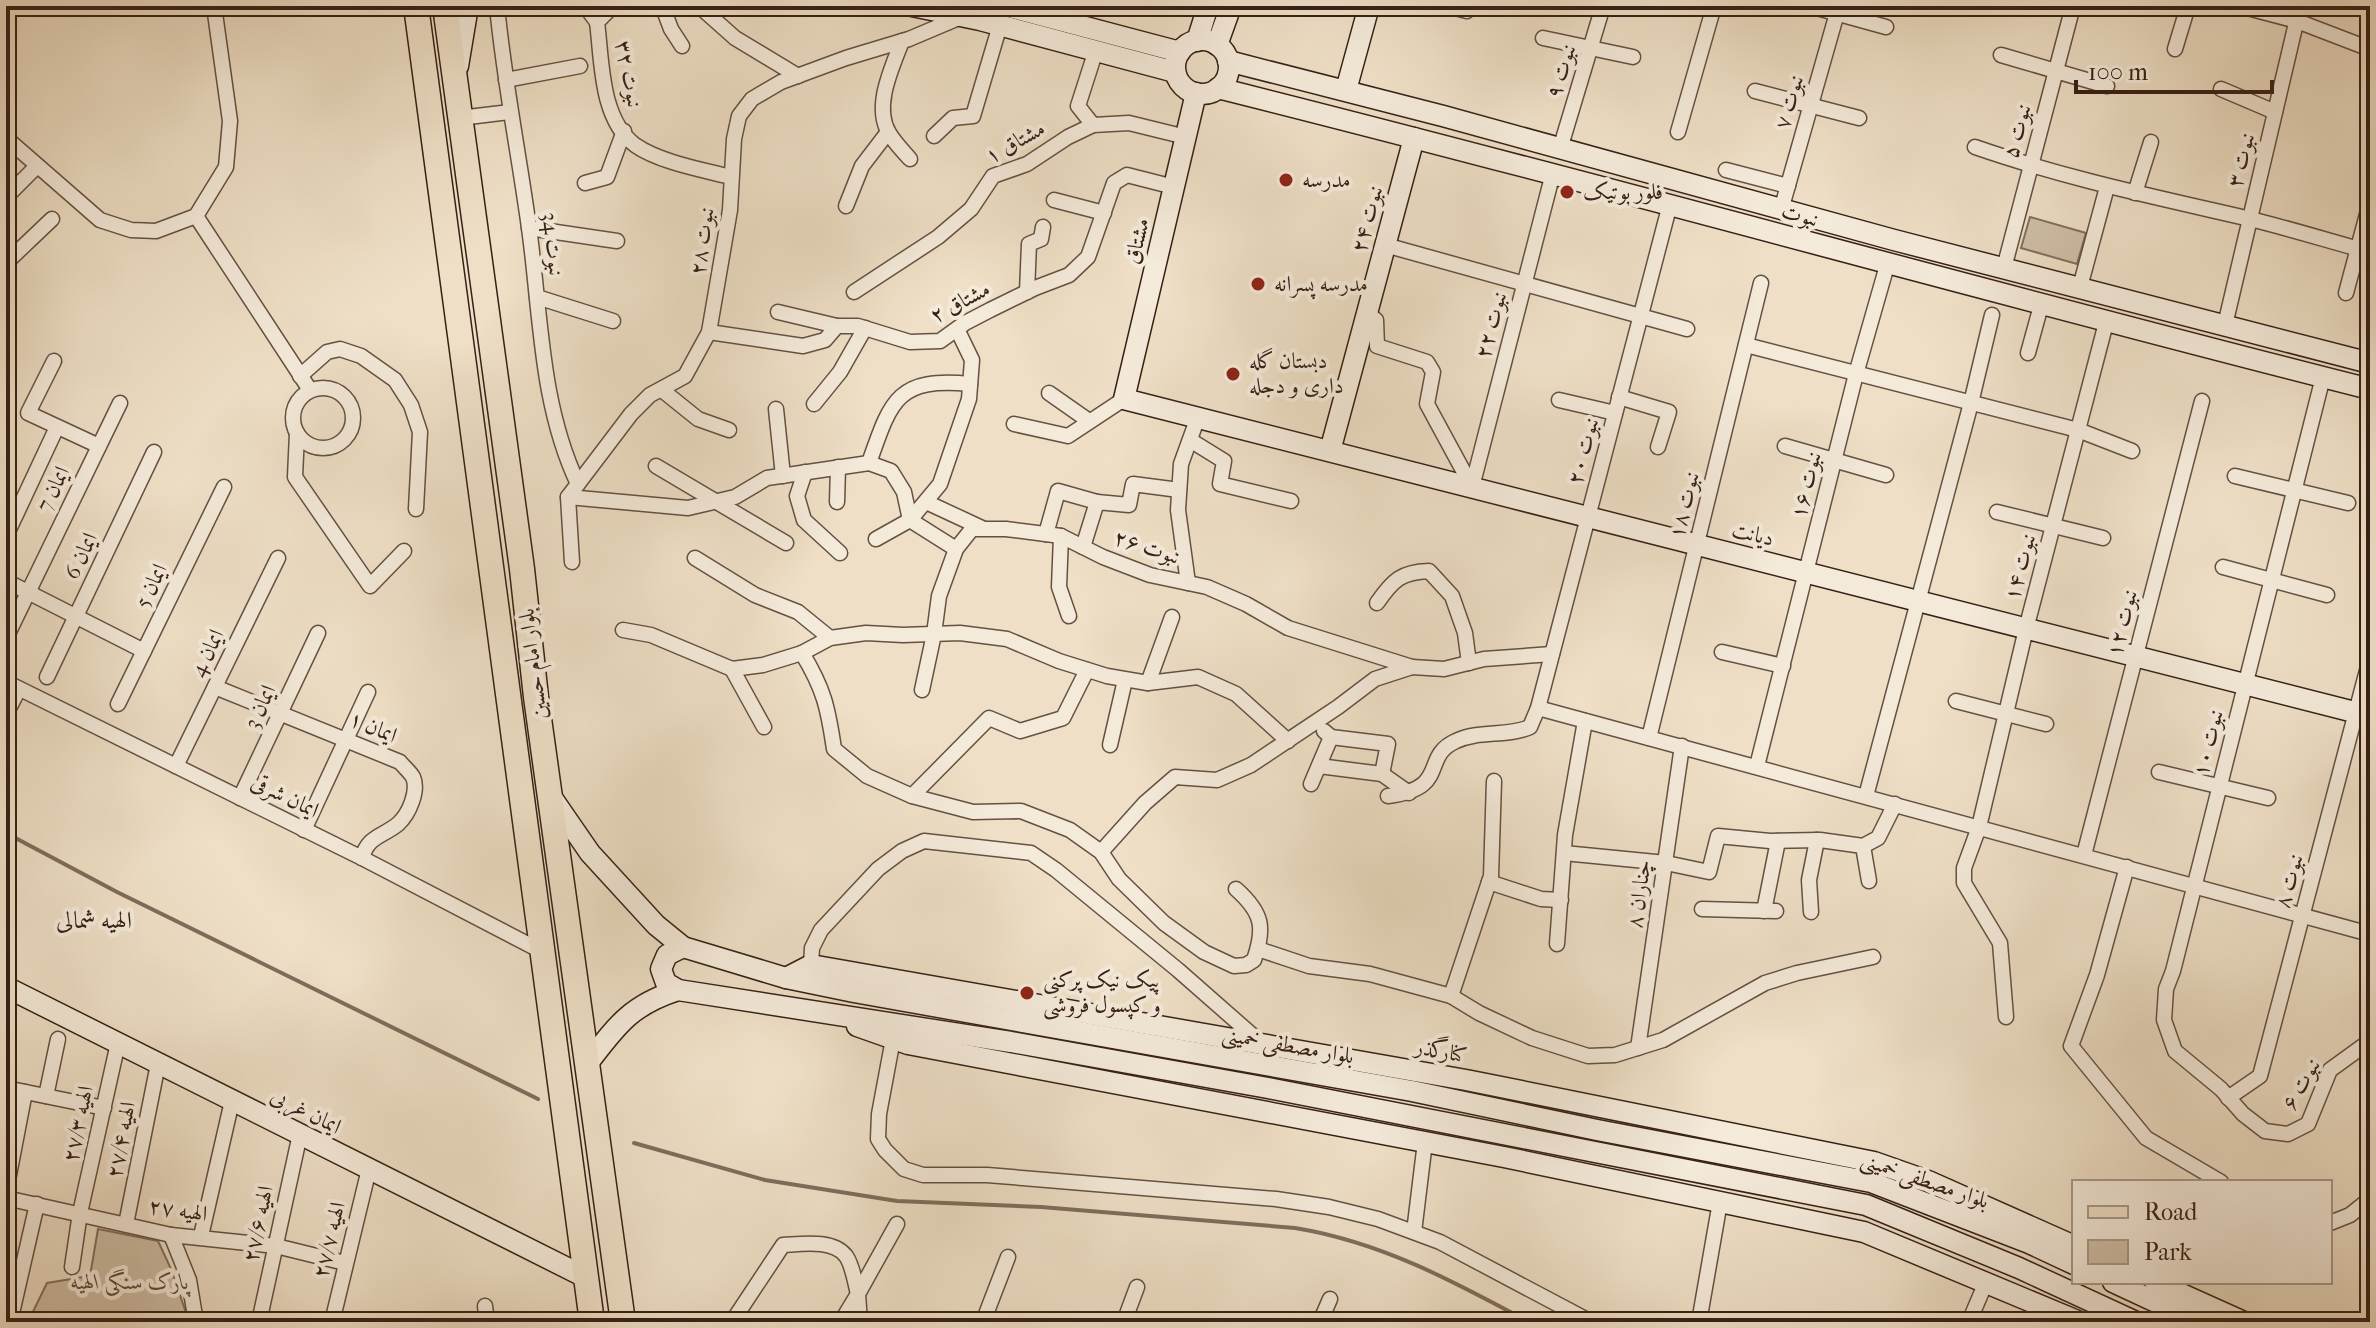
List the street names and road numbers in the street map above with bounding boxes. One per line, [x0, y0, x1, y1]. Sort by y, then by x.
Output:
street label: نبوت ۳۲ [610, 38, 648, 110]
street label: نبوت ۹ [1540, 41, 1582, 101]
street label: نبوت ۷ [1769, 72, 1809, 132]
street label: نبوت ۵ [1997, 101, 2037, 161]
street label: مشتاق ۱ [981, 115, 1049, 169]
street label: نبوت ۳ [2222, 130, 2260, 190]
street label: نبوت ۲۴ [1346, 183, 1388, 255]
street label: نبوت [1778, 198, 1822, 232]
street label: نبوت ۲۸ [684, 205, 720, 277]
street label: نبوت 34 [536, 210, 570, 278]
street label: مشتاق [1119, 215, 1155, 267]
street label: مشتاق ۲ [926, 275, 994, 329]
street label: نبوت ۲۲ [1470, 289, 1512, 361]
street label: نبوت ۲۰ [1562, 415, 1604, 487]
street label: نبوت ۱۶ [1785, 449, 1827, 521]
street label: ایمان 7 [31, 462, 75, 516]
street label: نبوت ۱۸ [1663, 469, 1705, 541]
street label: دیانت [1729, 516, 1777, 552]
street label: نبوت ۲۶ [1111, 524, 1183, 570]
street label: ایمان 6 [59, 528, 103, 584]
street label: نبوت ۱۴ [1999, 531, 2041, 603]
street label: ایمان 5 [129, 560, 173, 612]
street label: نبوت ۱۲ [2101, 587, 2143, 659]
street label: بلوار امام حسین [513, 606, 559, 721]
street label: ایمان 4 [184, 625, 230, 681]
street label: ایمان 3 [239, 681, 281, 733]
street label: ایمان ۱ [345, 705, 401, 749]
street label: نبوت ۱۰ [2187, 707, 2229, 779]
street label: ایمان شرقی [246, 768, 323, 824]
street label: نبوت ۸ [2269, 851, 2309, 911]
street label: چناران ۸ [1621, 858, 1658, 930]
street label: بلوار مصطفی خمینی [1219, 1021, 1356, 1072]
street label: کنارگذر [1411, 1030, 1470, 1069]
street label: نبوت ۶ [2276, 1054, 2326, 1114]
street label: ایمان غربی [265, 1082, 346, 1142]
street label: الهیه ۲۷/۳ [57, 1083, 99, 1165]
street label: الهیه ۲۷/۴ [101, 1100, 141, 1180]
street label: بلوار مصطفی خمینی [1857, 1146, 1992, 1217]
street label: الهیه ۲۷/۶ [237, 1183, 279, 1265]
street label: الهیه ۲۷ [147, 1193, 209, 1227]
street label: الهیه ۲۷/۷ [307, 1199, 351, 1281]

